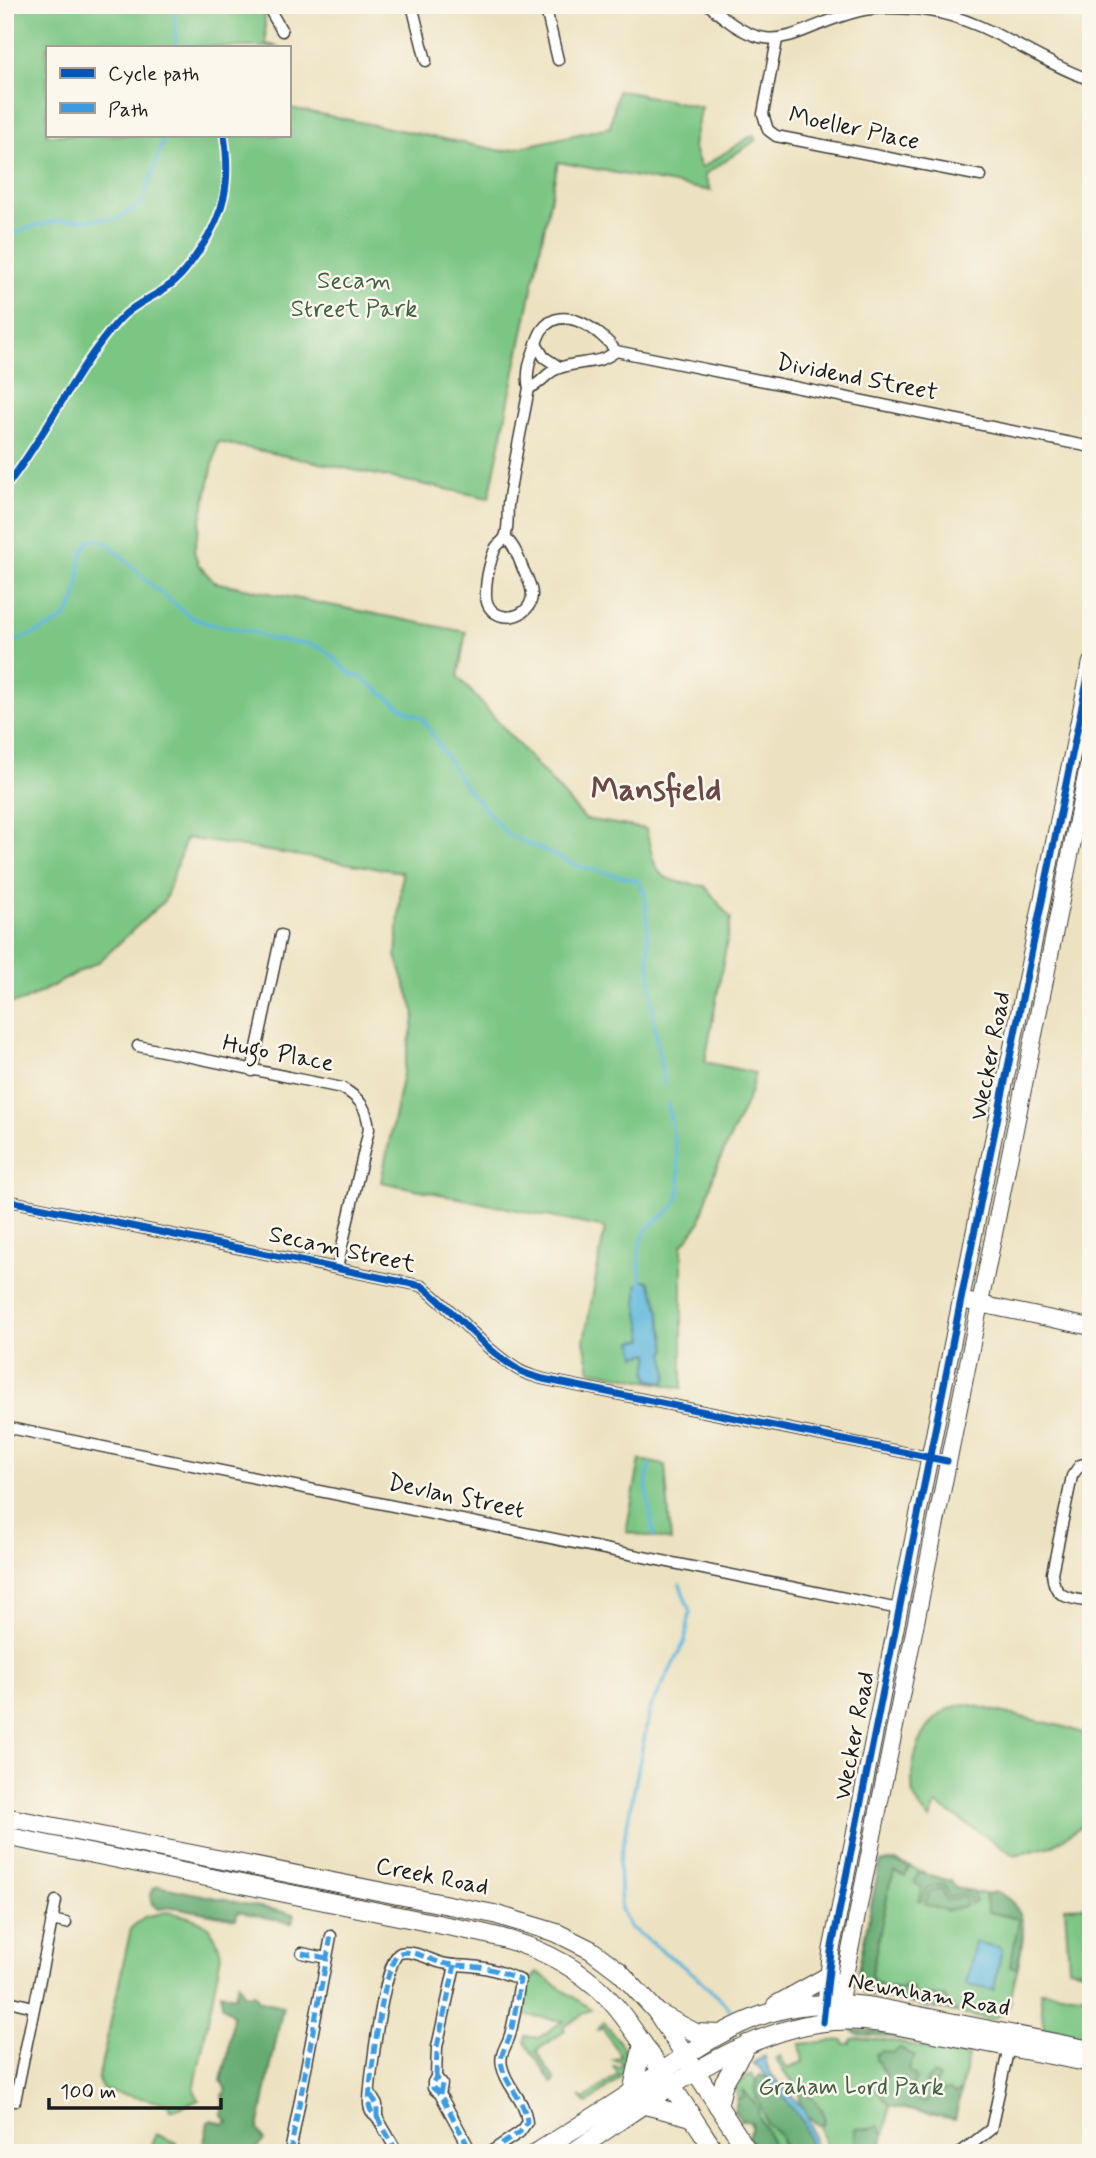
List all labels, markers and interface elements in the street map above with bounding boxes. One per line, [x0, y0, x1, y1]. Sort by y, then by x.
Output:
legend [46, 46, 290, 136]
text: Cycle path [108, 60, 199, 88]
text: Path [108, 96, 148, 124]
street label: Moeller Place [786, 100, 922, 158]
park label: Secam Street Park [291, 266, 417, 325]
street label: Dividend Street [774, 347, 940, 409]
district label: Mansfield [591, 769, 721, 811]
street label: Wecker Road [963, 989, 1019, 1123]
street label: Hugo Place [219, 1028, 336, 1083]
street label: Secam Street [266, 1219, 418, 1281]
street label: Devlan Street [385, 1467, 527, 1527]
street label: Wecker Road [827, 1669, 883, 1803]
street label: Creek Road [373, 1851, 491, 1903]
street label: Newnham Road [846, 1966, 1012, 2024]
scale bar [49, 2067, 220, 2111]
park label: Graham Lord Park [758, 2072, 944, 2103]
text: 100 m [60, 2078, 116, 2106]

